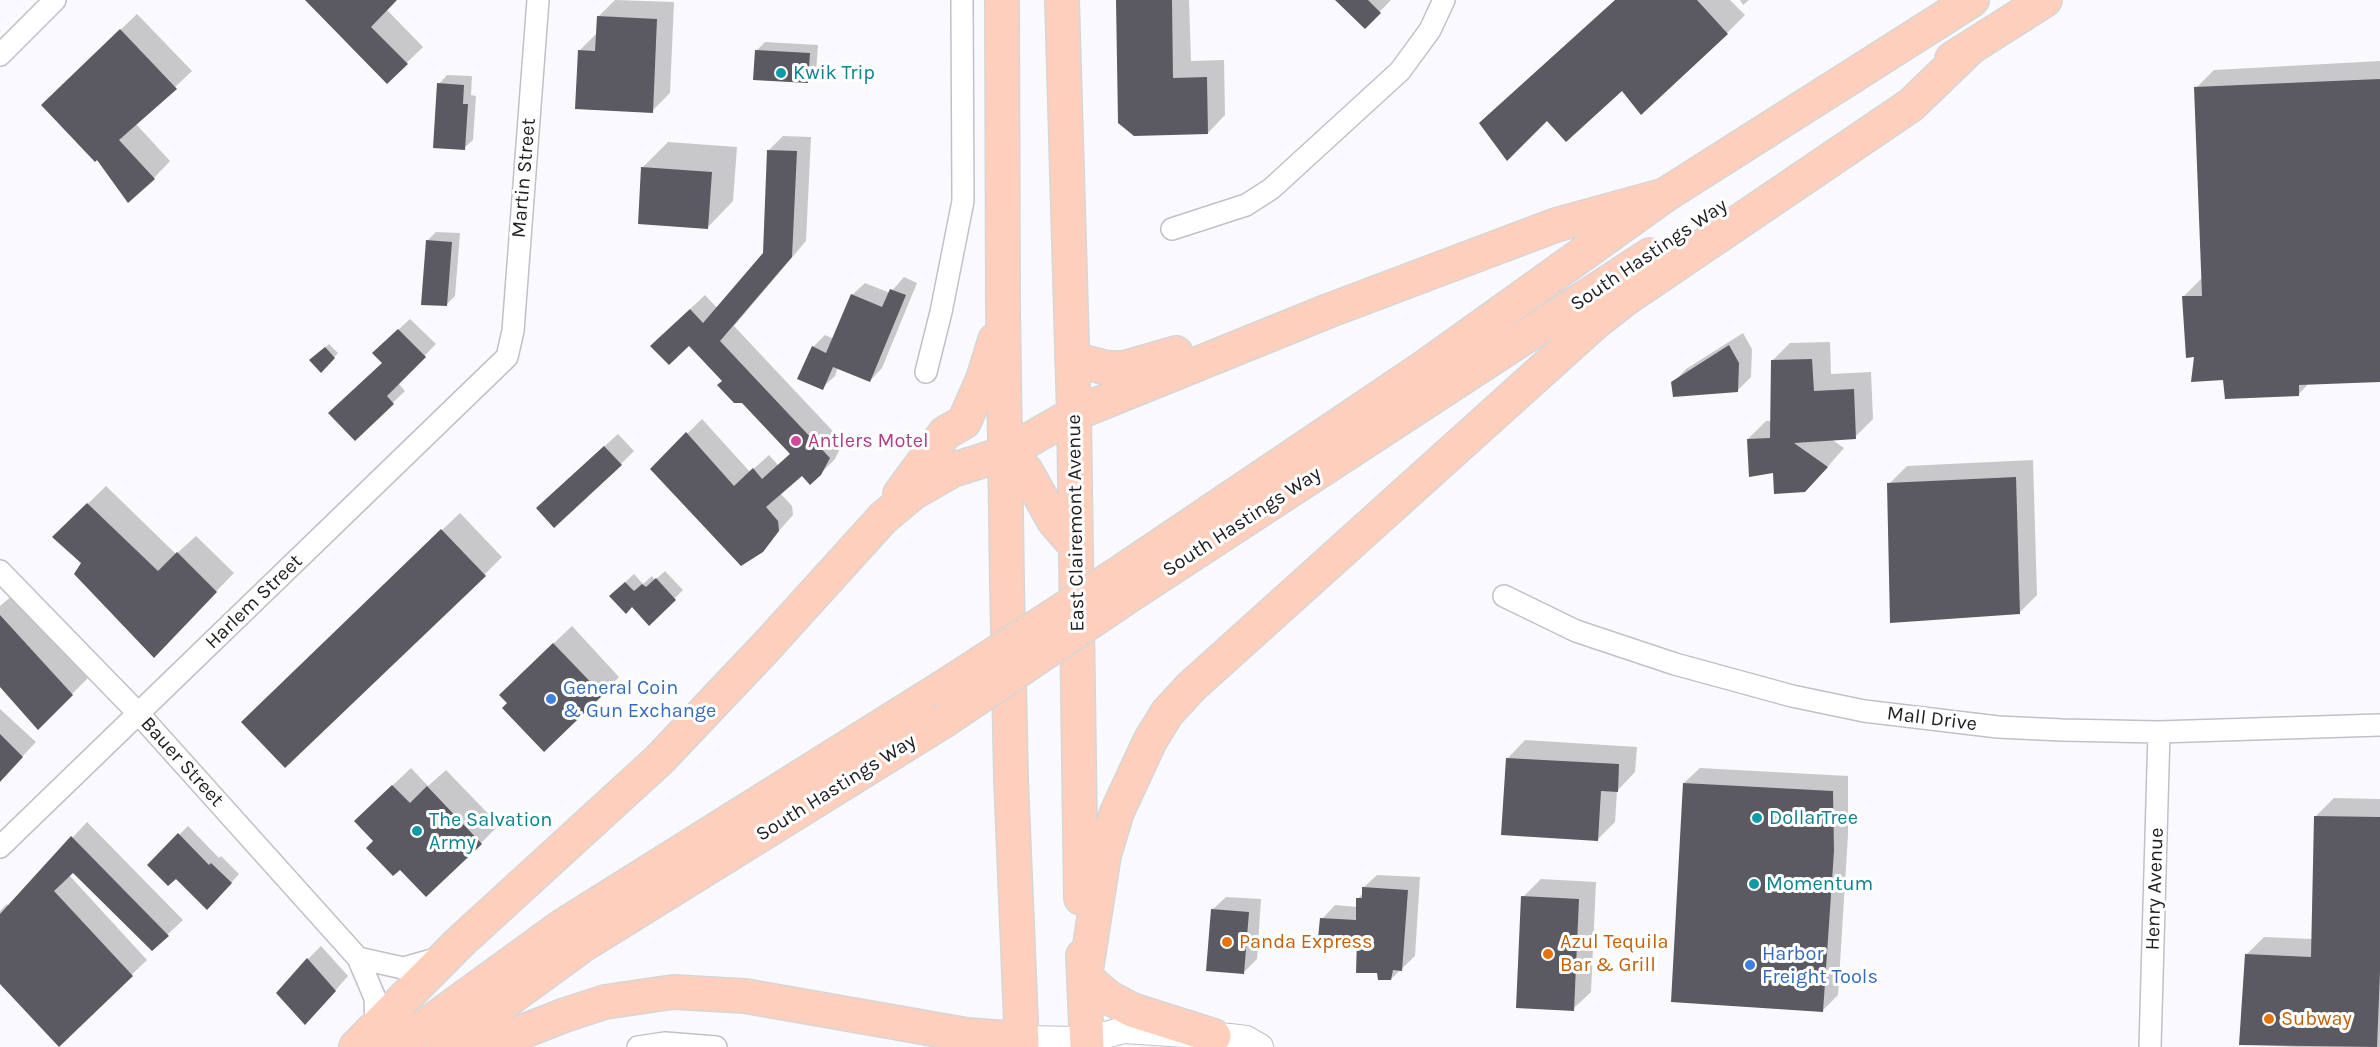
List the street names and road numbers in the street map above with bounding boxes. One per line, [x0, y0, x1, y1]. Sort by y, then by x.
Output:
street label: Martin Street [507, 117, 541, 239]
street label: South Hastings Way [1566, 194, 1732, 316]
street label: East Clairemont Avenue [1062, 414, 1090, 632]
street label: South Hastings Way [1158, 462, 1326, 582]
street label: Harlem Street [200, 550, 308, 654]
street label: Mall Drive [1886, 702, 1978, 736]
street label: Bauer Street [135, 712, 229, 812]
street label: South Hastings Way [752, 729, 920, 847]
street label: Henry Avenue [2141, 827, 2169, 951]

